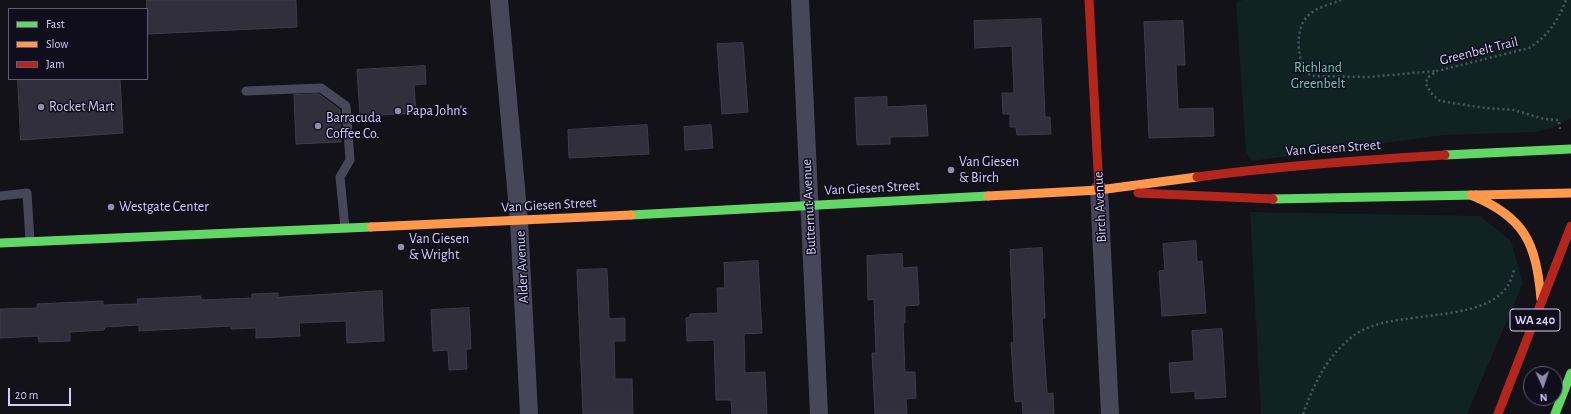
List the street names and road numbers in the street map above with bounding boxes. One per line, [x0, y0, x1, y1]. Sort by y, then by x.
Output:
street label: Greenbelt Trail [1438, 33, 1520, 69]
street label: Van Giesen Street [1285, 136, 1381, 160]
street label: Butternut Avenue [798, 158, 820, 256]
street label: Birch Avenue [1090, 171, 1110, 243]
street label: Van Giesen Street [824, 177, 920, 199]
street label: Van Giesen Street [501, 194, 597, 216]
street label: Alder Avenue [512, 230, 532, 304]
road number: WA 240 [1510, 309, 1560, 331]

